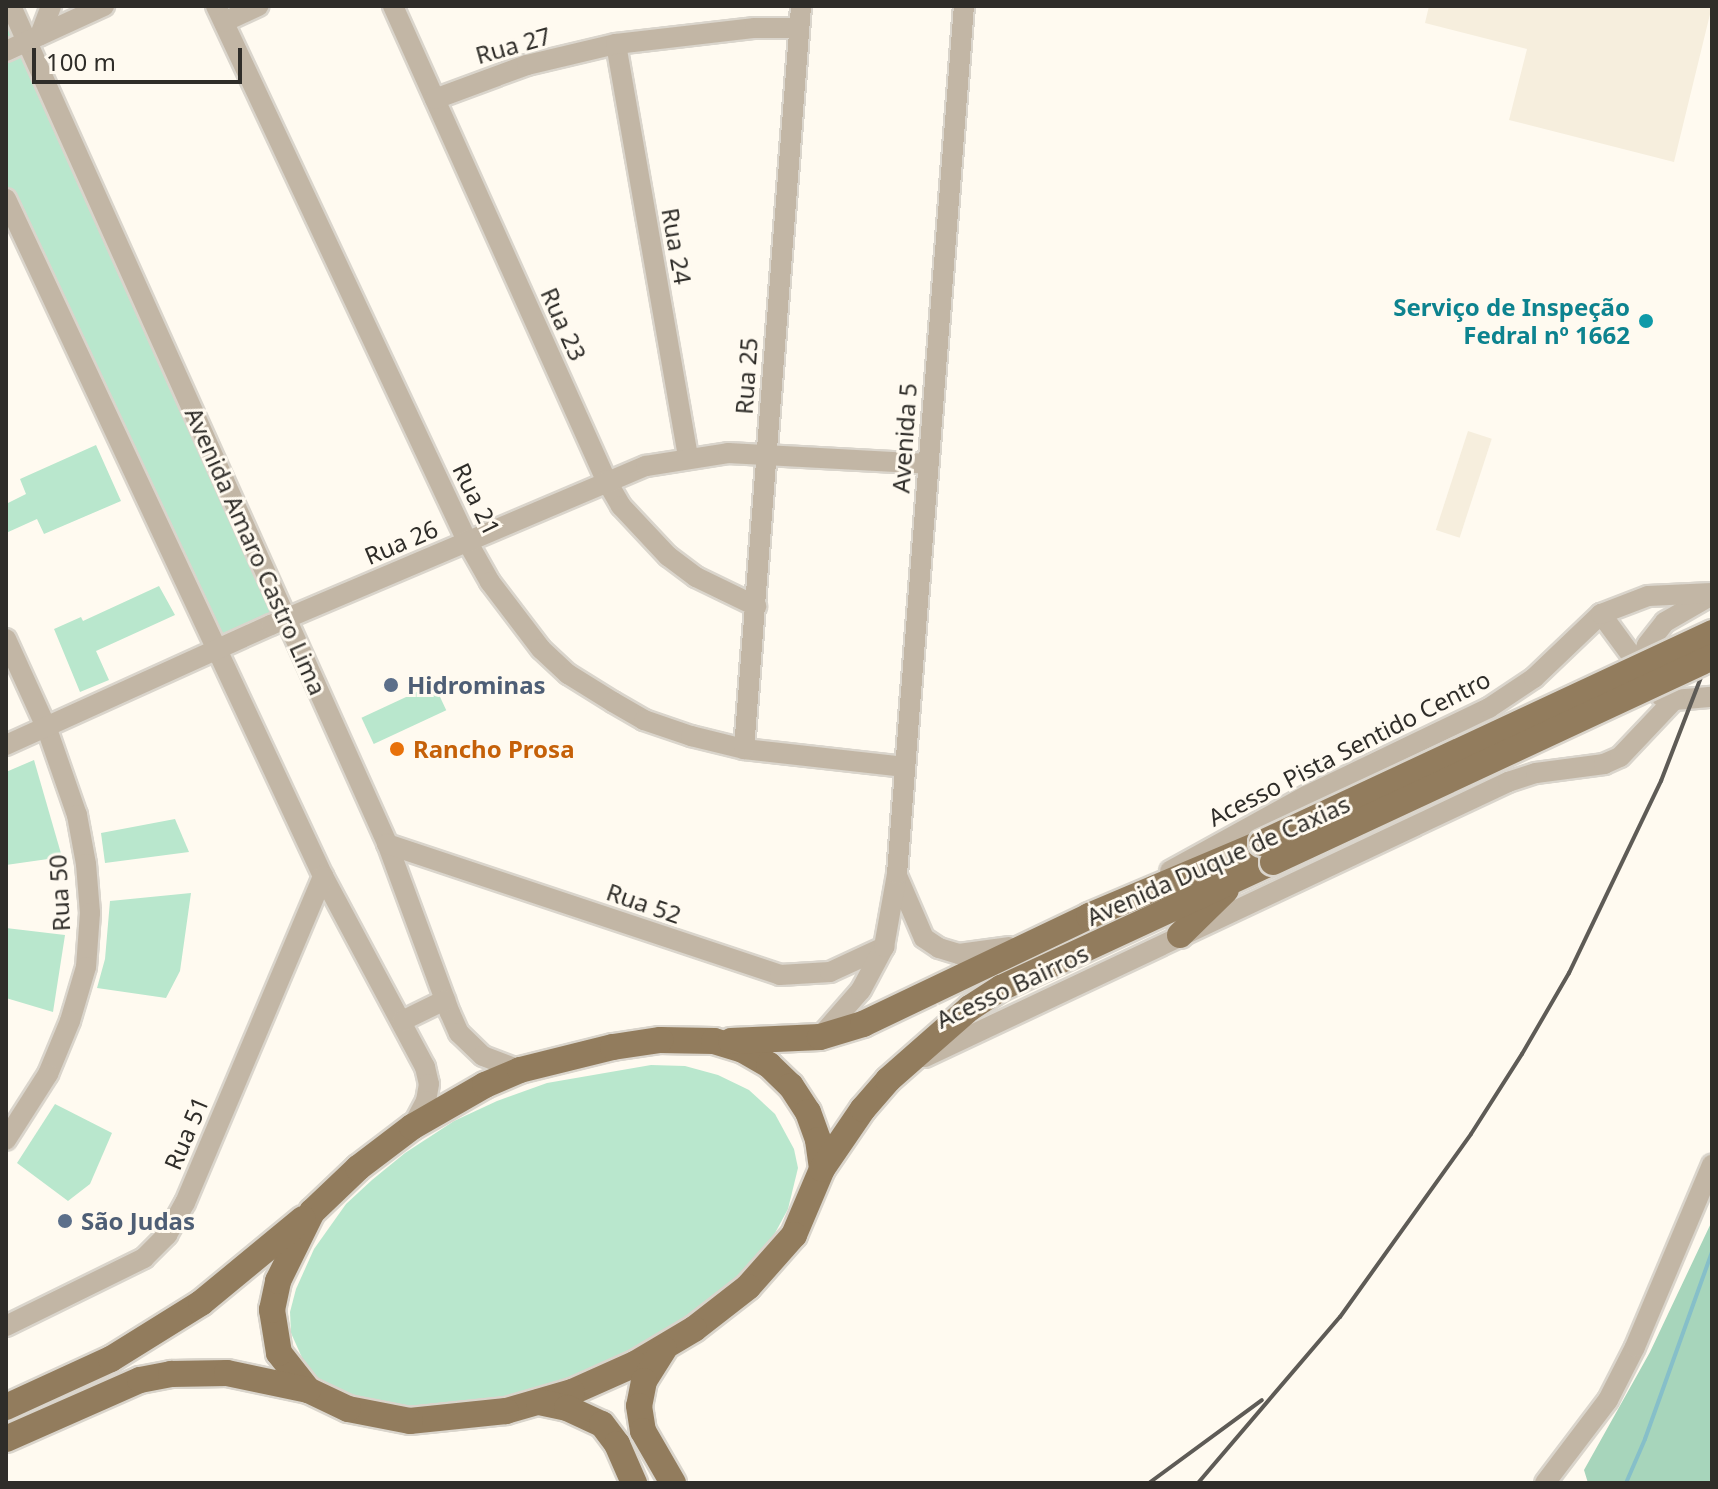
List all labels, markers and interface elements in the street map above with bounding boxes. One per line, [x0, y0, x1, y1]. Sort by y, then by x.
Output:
street label: Rua 27 [472, 21, 554, 69]
scale bar [36, 32, 246, 82]
text: 100 m [46, 45, 116, 78]
street label: Rua 24 [656, 206, 698, 286]
street label: Rua 23 [535, 283, 593, 365]
place label: Serviço de Inspeção Fedral nº 1662 [1393, 293, 1630, 349]
marker: Serviço de Inspeção Fedral nº 1662 [1637, 312, 1655, 330]
street label: Rua 25 [729, 337, 763, 415]
street label: Avenida 5 [886, 382, 922, 494]
street label: Avenida Amaro Castro Lima [179, 403, 333, 699]
street label: Rua 21 [447, 458, 507, 540]
street label: Rua 26 [360, 514, 442, 570]
street label: Acesso Pista Sentido Centro [1203, 664, 1495, 832]
place label: Hidrominas [407, 671, 546, 699]
marker: Hidrominas [382, 676, 400, 694]
place label: Rancho Prosa [413, 735, 575, 763]
marker: Rancho Prosa [388, 740, 406, 758]
street label: Avenida Duque de Caxias [1082, 789, 1354, 931]
street label: Rua 50 [43, 854, 75, 932]
street label: Rua 52 [603, 877, 685, 929]
street label: Acesso Bairros [931, 938, 1093, 1034]
street label: Rua 51 [158, 1092, 214, 1174]
place label: São Judas [81, 1207, 195, 1235]
marker: São Judas [56, 1212, 74, 1230]

